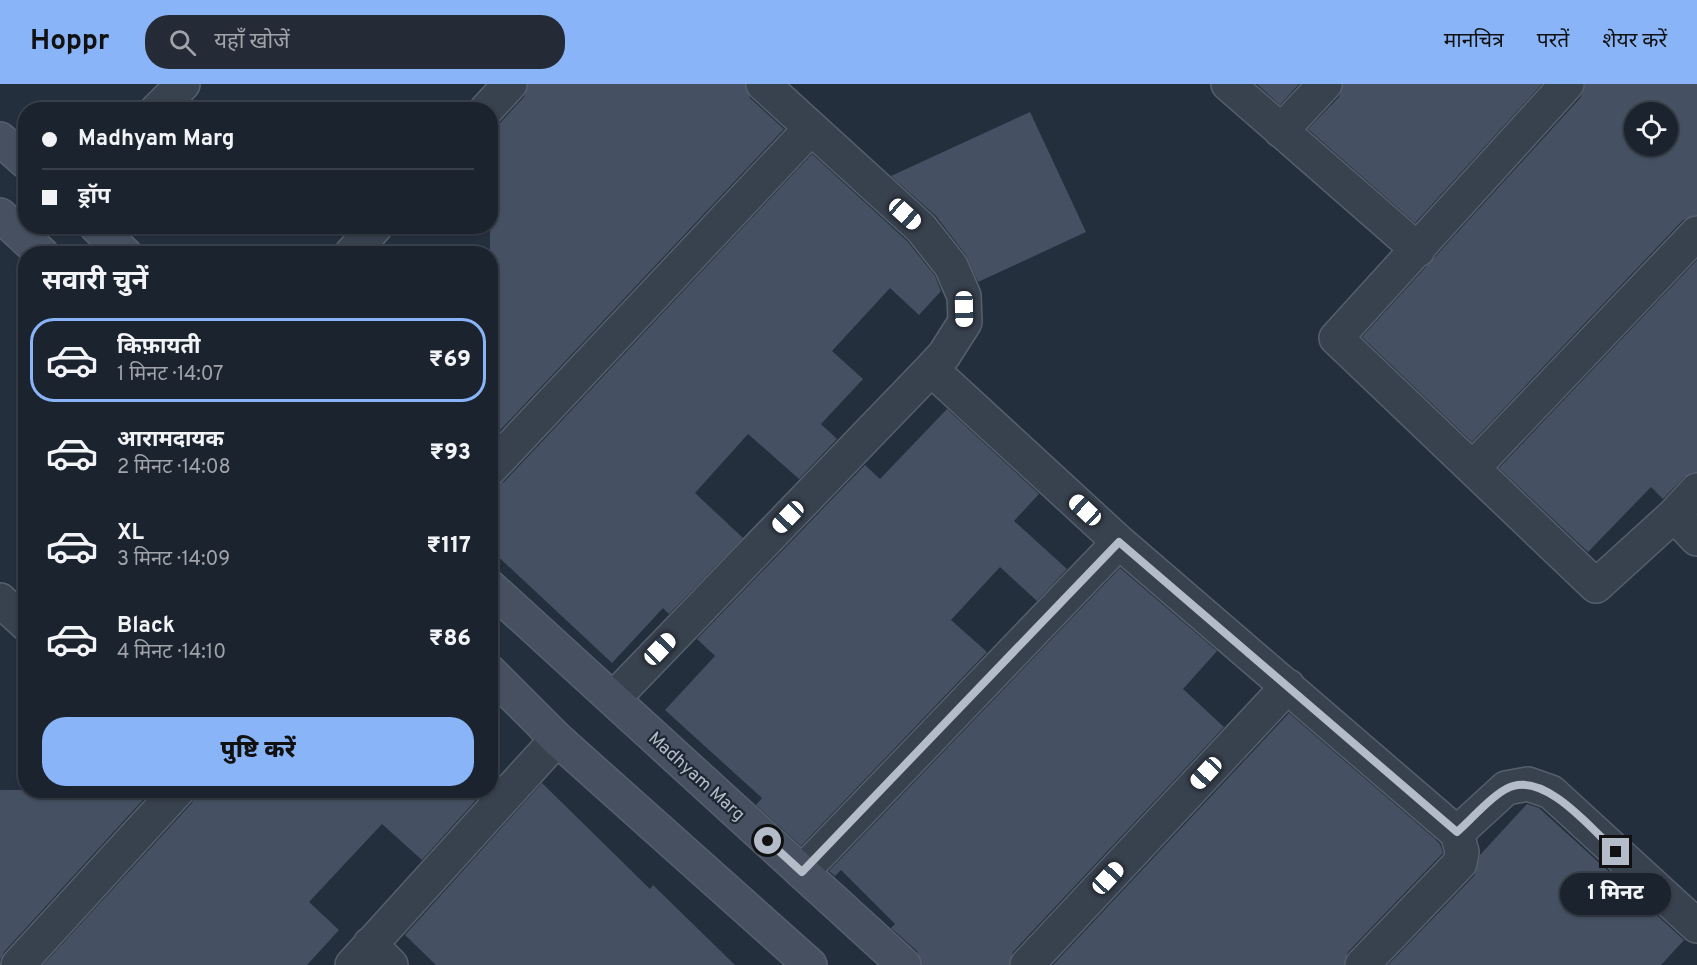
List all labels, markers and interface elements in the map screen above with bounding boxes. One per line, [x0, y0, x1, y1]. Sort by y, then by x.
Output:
search box [145, 15, 565, 69]
text: Hoppr [30, 24, 109, 60]
icon: search [166, 26, 199, 59]
text: मानचित्र [1444, 28, 1504, 55]
text: परतें [1537, 28, 1569, 55]
text: शेयर करें [1602, 28, 1667, 55]
text: यहाँ खोजें [214, 29, 290, 56]
map controls [1624, 102, 1678, 156]
button: locate [1624, 102, 1678, 156]
text: Madhyam Marg [78, 126, 234, 153]
text: ड्रॉप [78, 184, 111, 211]
car [886, 195, 924, 233]
text: सवारी चुनें [42, 265, 148, 299]
car [955, 291, 973, 327]
icon: car [45, 333, 99, 387]
text: किफ़ायती [117, 334, 201, 361]
text: ₹69 [429, 347, 471, 374]
text: 1 मिनट · 14:07 [117, 362, 224, 388]
icon: car [45, 426, 99, 480]
text: आरामदायक [117, 427, 224, 454]
text: ₹93 [430, 440, 471, 467]
text: 2 मिनट · 14:08 [117, 455, 231, 481]
car [1066, 491, 1104, 529]
car [769, 498, 807, 536]
icon: car [45, 519, 99, 573]
text: XL [117, 520, 144, 547]
text: ₹117 [427, 533, 471, 560]
text: 3 मिनट · 14:09 [117, 547, 230, 573]
icon: car [45, 612, 99, 666]
text: Black [117, 613, 175, 640]
text: ₹86 [429, 626, 471, 653]
car [641, 630, 679, 668]
text: 4 मिनट · 14:10 [117, 640, 226, 666]
button: पुष्टि करें [42, 717, 474, 786]
street label: Madhyam Marg [643, 728, 749, 827]
car [1187, 754, 1225, 792]
route start [754, 827, 781, 854]
route end [1602, 838, 1629, 865]
car [1089, 859, 1127, 897]
callout: 1 मिनट [1560, 873, 1672, 915]
text: 1 मिनट [1587, 881, 1644, 907]

